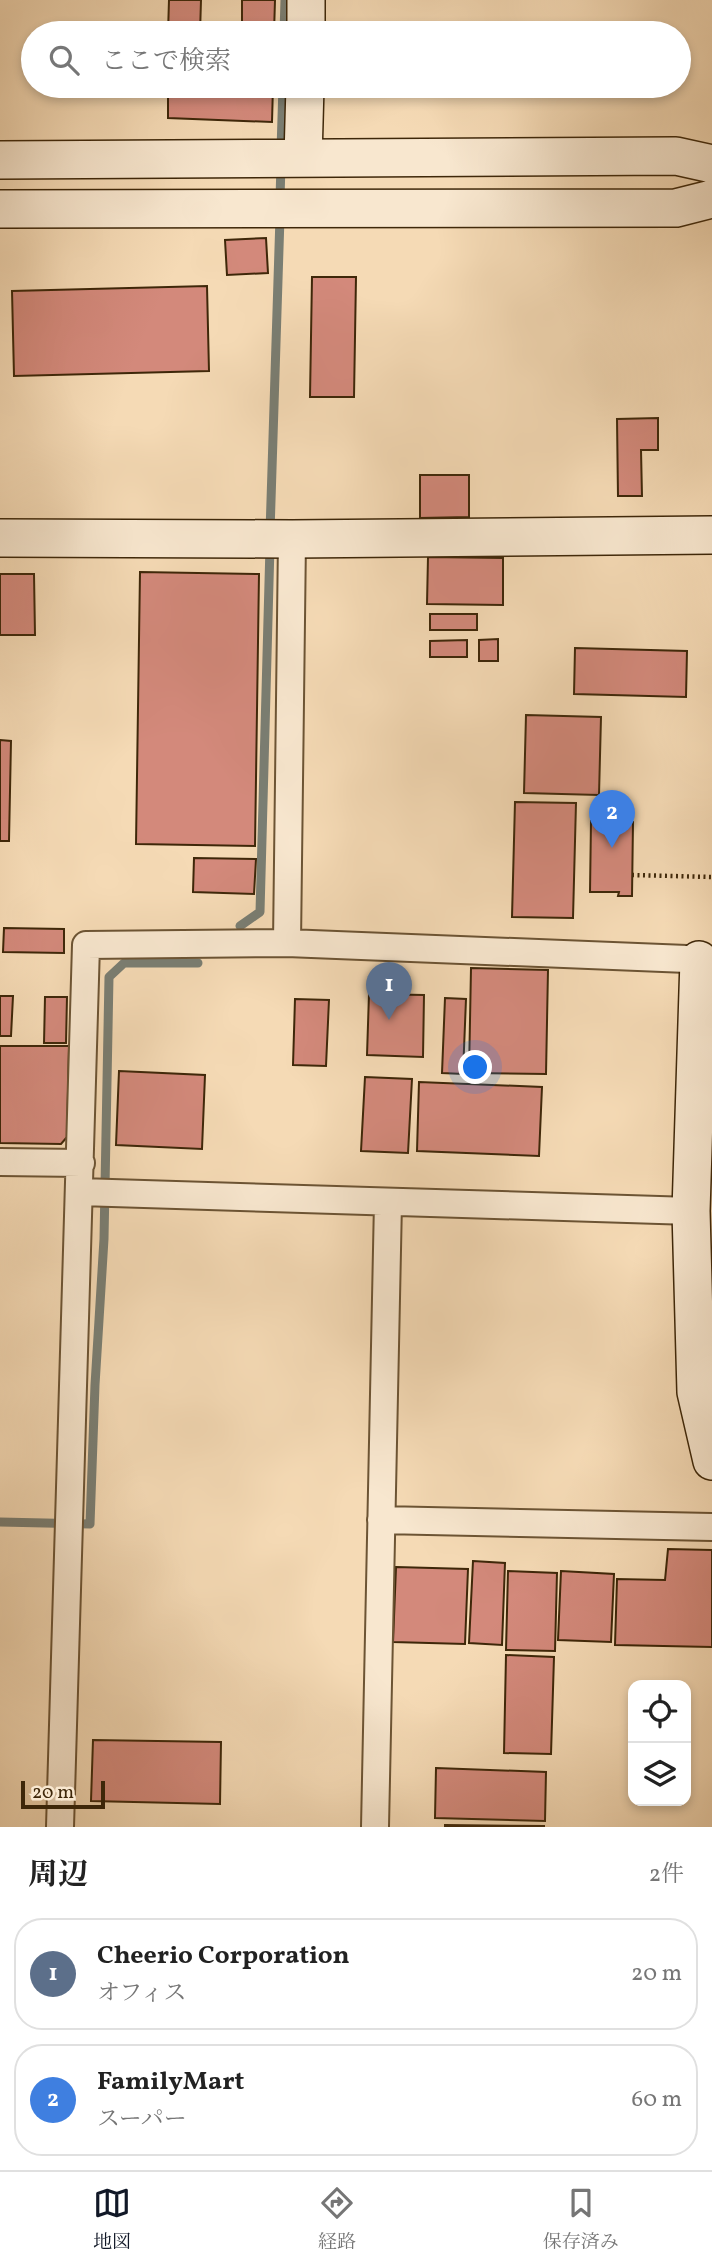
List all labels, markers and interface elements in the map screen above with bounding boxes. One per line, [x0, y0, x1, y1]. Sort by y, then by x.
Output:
search box [21, 21, 691, 98]
icon: search [45, 41, 83, 79]
text: ここで検索 [101, 44, 231, 80]
pin: 2 [589, 790, 635, 848]
pin: 1 [366, 962, 412, 1020]
your location [458, 1050, 492, 1084]
map controls [628, 1680, 691, 1806]
button: locate [628, 1680, 691, 1743]
button: layers [628, 1743, 691, 1806]
scale bar [21, 1778, 105, 1810]
text: 20 m [32, 1780, 74, 1806]
text: 周辺 [28, 1855, 88, 1897]
text: 2件 [649, 1859, 684, 1891]
text: Cheerio Corporation [97, 1938, 350, 1974]
text: 1 [48, 1958, 58, 1990]
text: 20 m [631, 1958, 682, 1990]
text: オフィス [97, 1978, 186, 2010]
text: FamilyMart [97, 2064, 244, 2100]
text: 2 [47, 2084, 59, 2116]
text: 60 m [632, 2084, 682, 2116]
text: スーパー [97, 2104, 187, 2136]
tab: 地図 [93, 2184, 131, 2256]
tab: 経路 [318, 2184, 356, 2256]
tab: 保存済み [543, 2184, 619, 2256]

